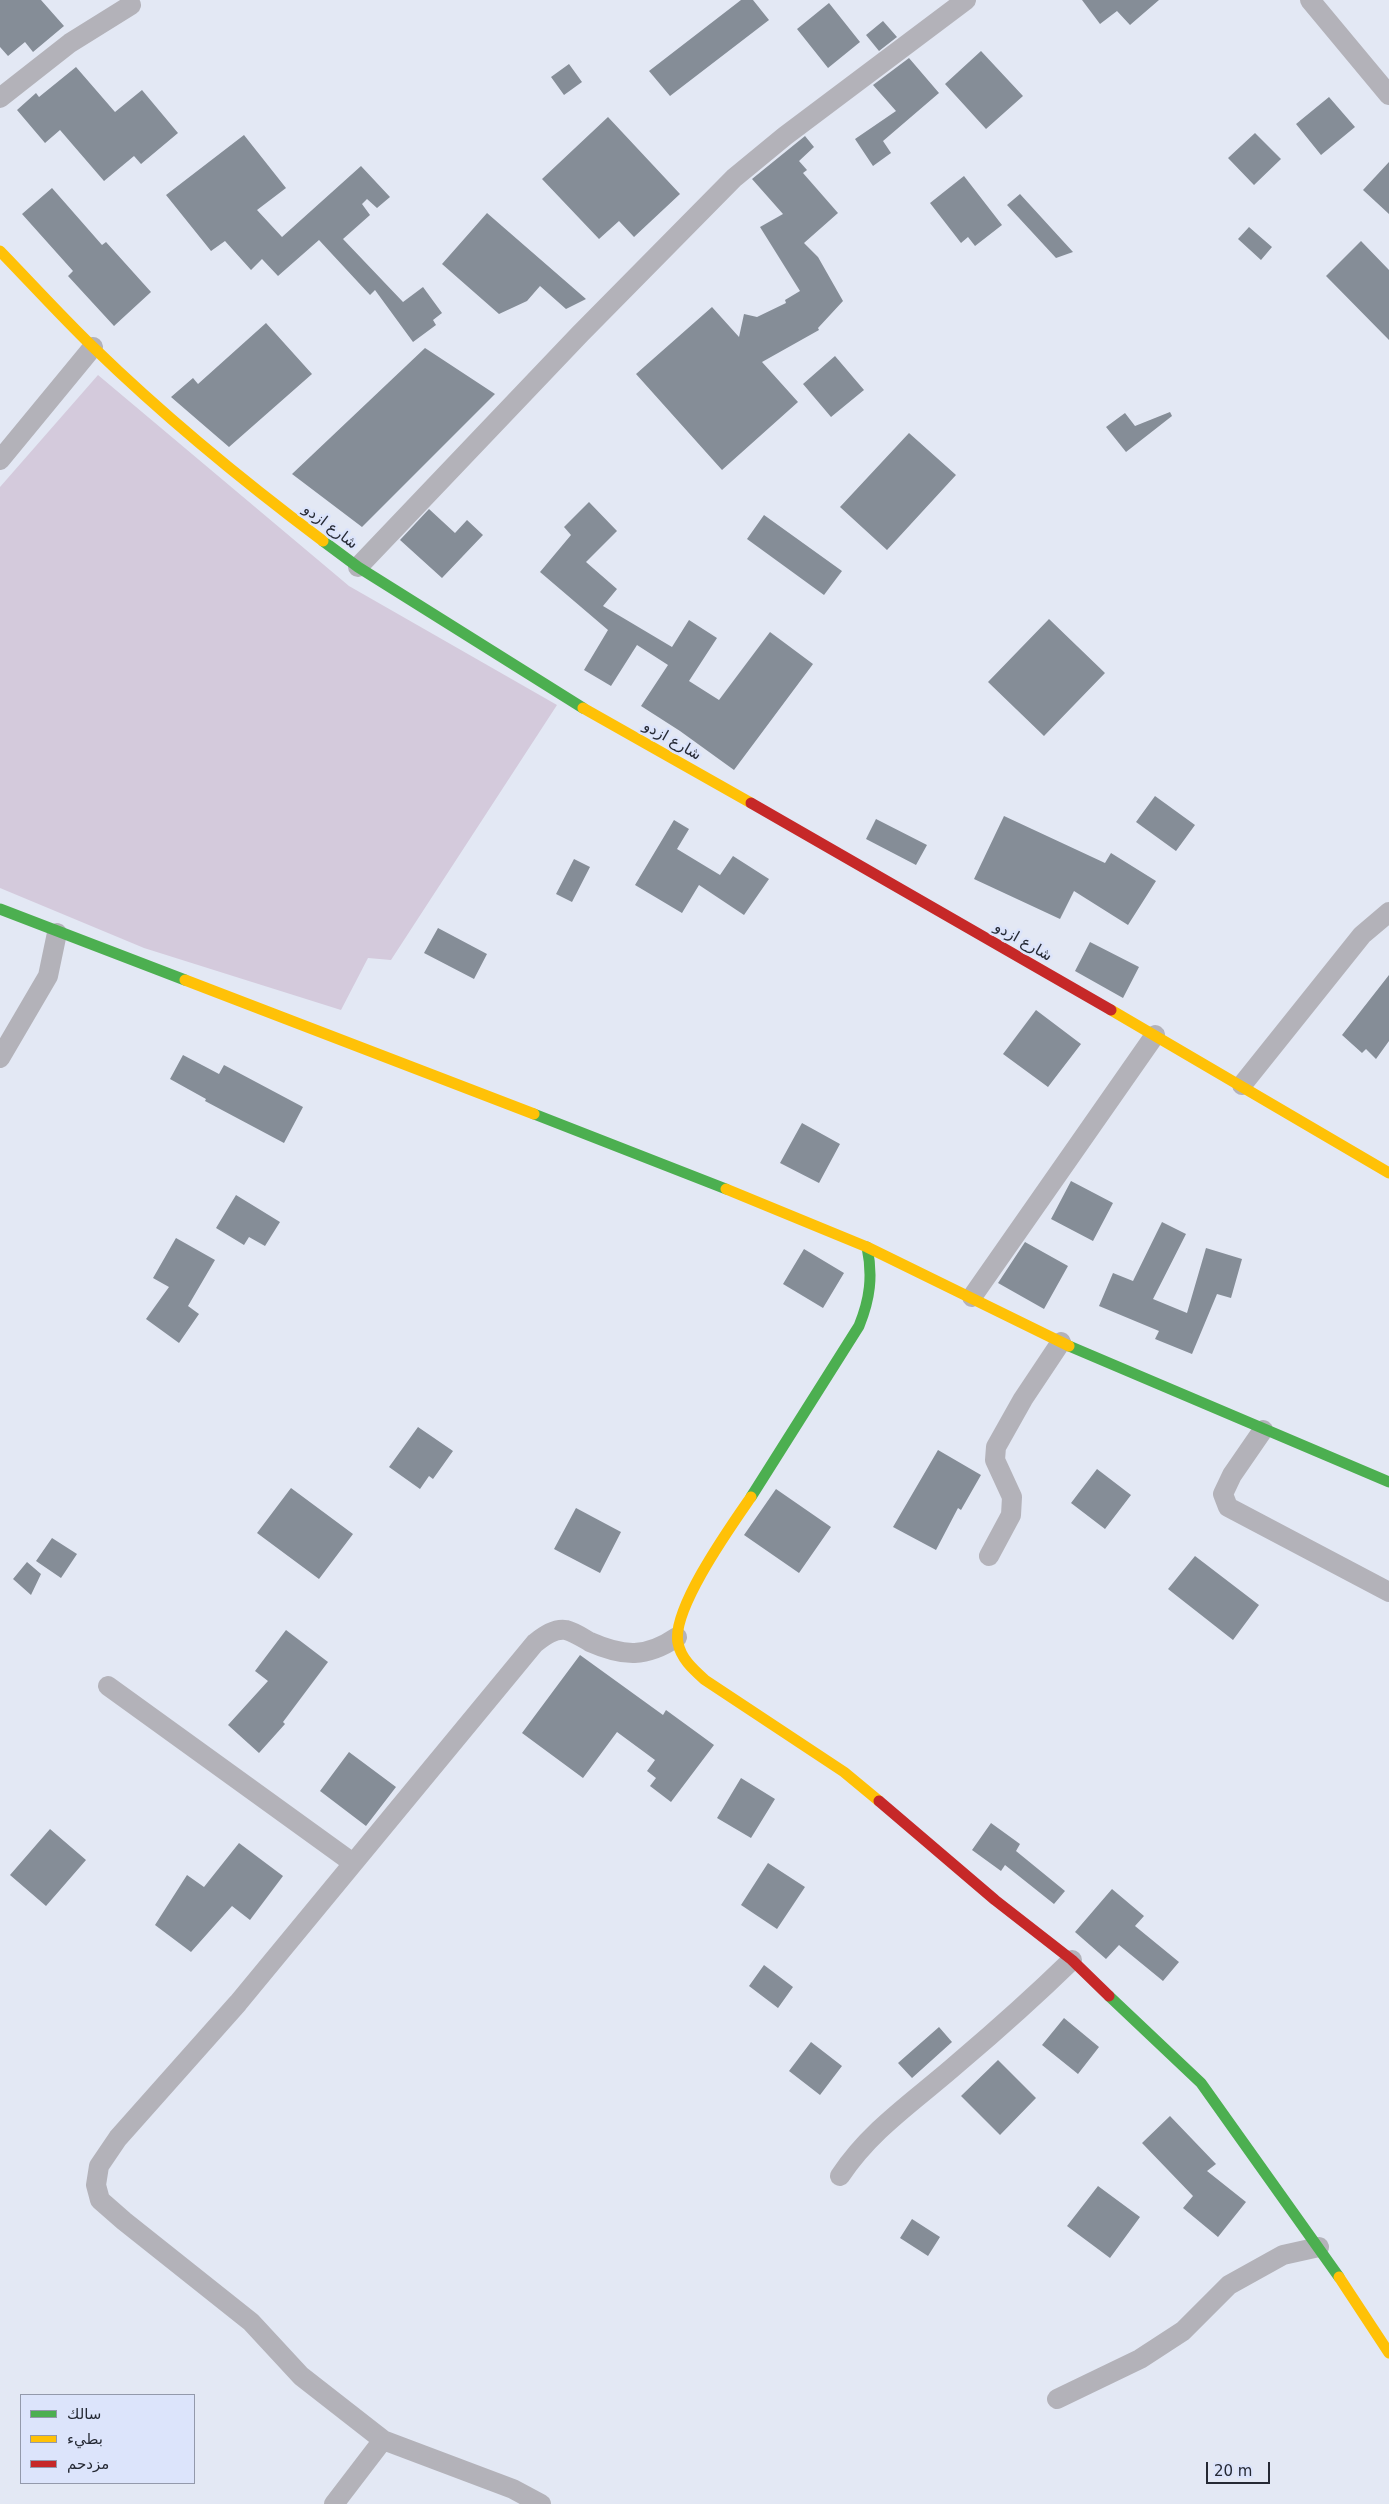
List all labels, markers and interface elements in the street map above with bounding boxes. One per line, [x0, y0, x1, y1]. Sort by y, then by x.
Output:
street label: شارع ازدو [299, 501, 361, 553]
street label: شارع ازدو [640, 717, 704, 765]
street label: شارع ازدو [991, 918, 1055, 966]
legend [20, 2394, 195, 2484]
text: سالك [67, 2405, 101, 2423]
text: بطيء [67, 2430, 103, 2448]
scale bar [1209, 2452, 1273, 2484]
text: مزدحم [67, 2455, 109, 2473]
text: 20 m [1214, 2462, 1252, 2480]

